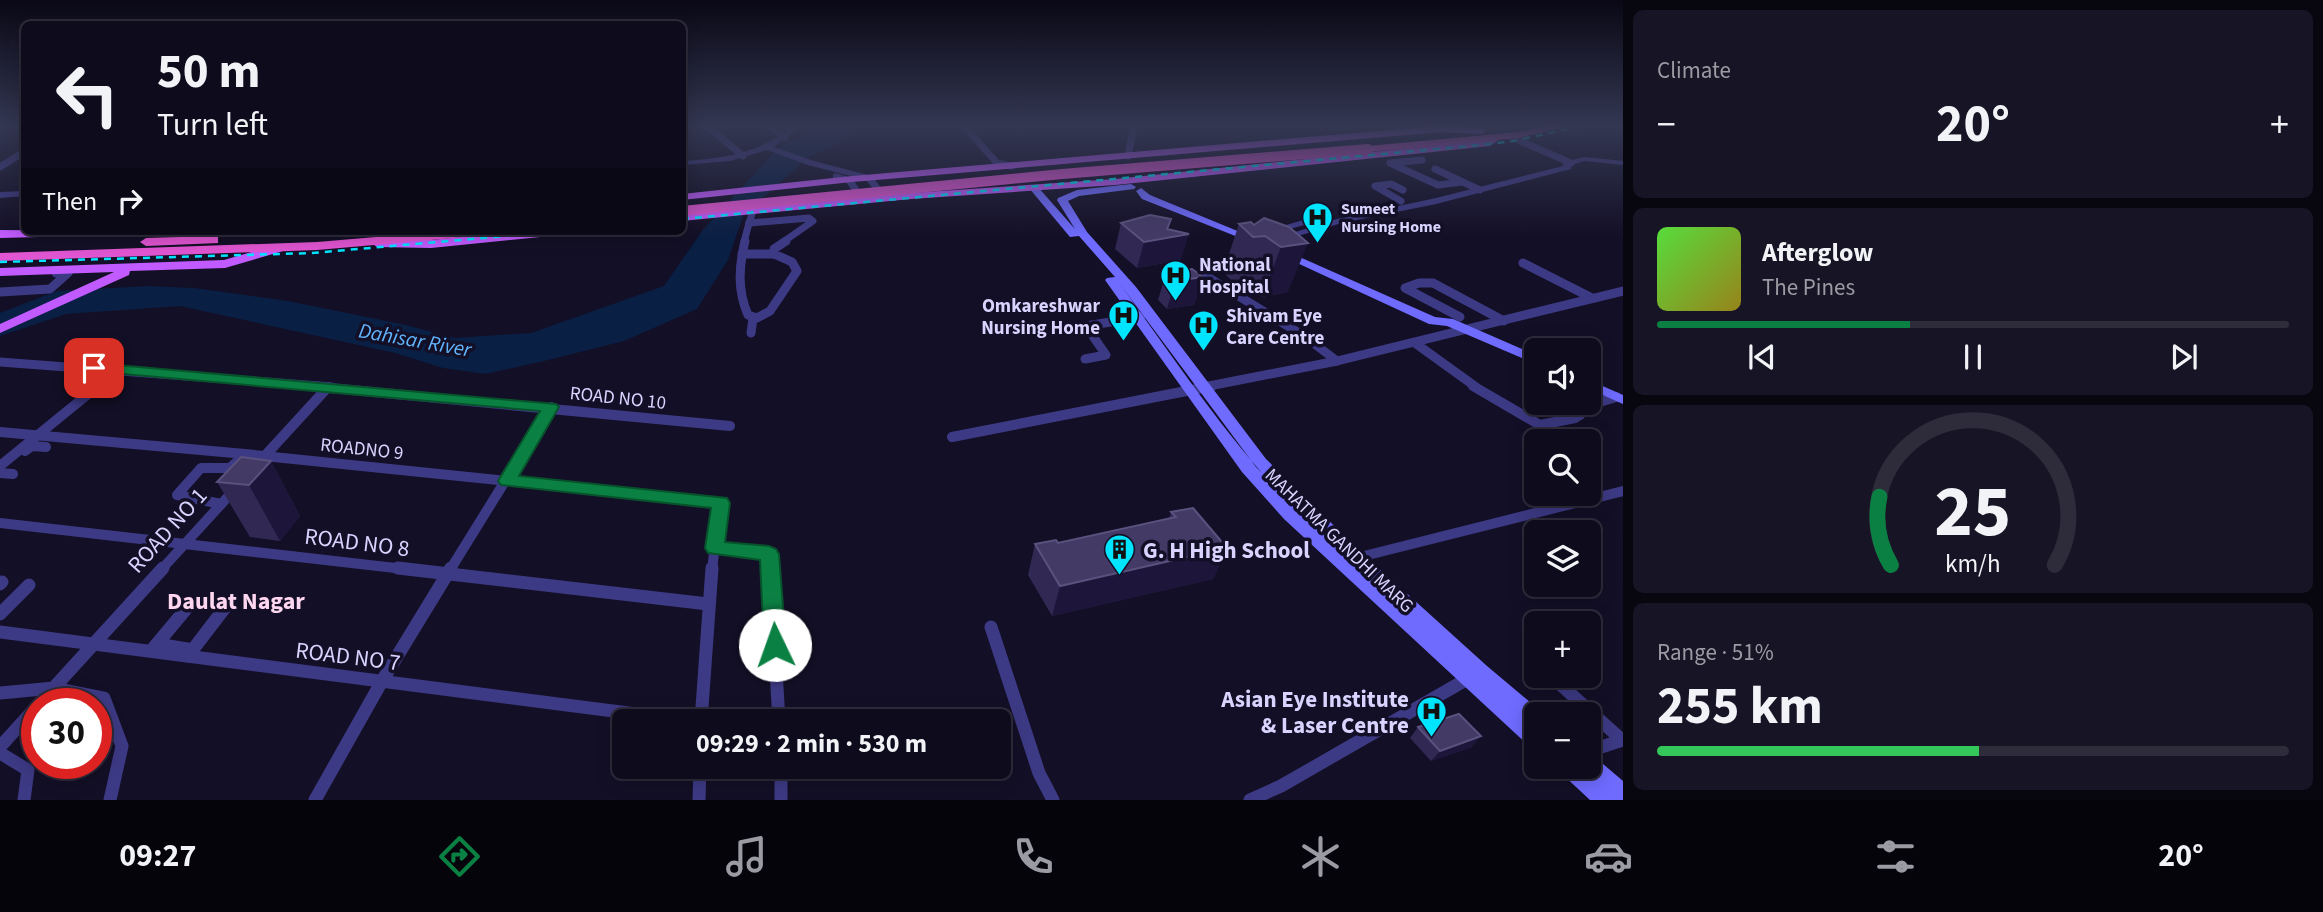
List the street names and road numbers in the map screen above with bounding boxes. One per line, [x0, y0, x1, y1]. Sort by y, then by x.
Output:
street label: ROAD NO 10 [568, 380, 667, 417]
street label: ROADNO 9 [319, 432, 405, 467]
street label: MAHATMA GANDHI MARG [1258, 463, 1419, 619]
street label: ROAD NO 1 [120, 480, 215, 581]
street label: ROAD NO 8 [303, 520, 411, 565]
street label: ROAD NO 7 [294, 634, 402, 679]

